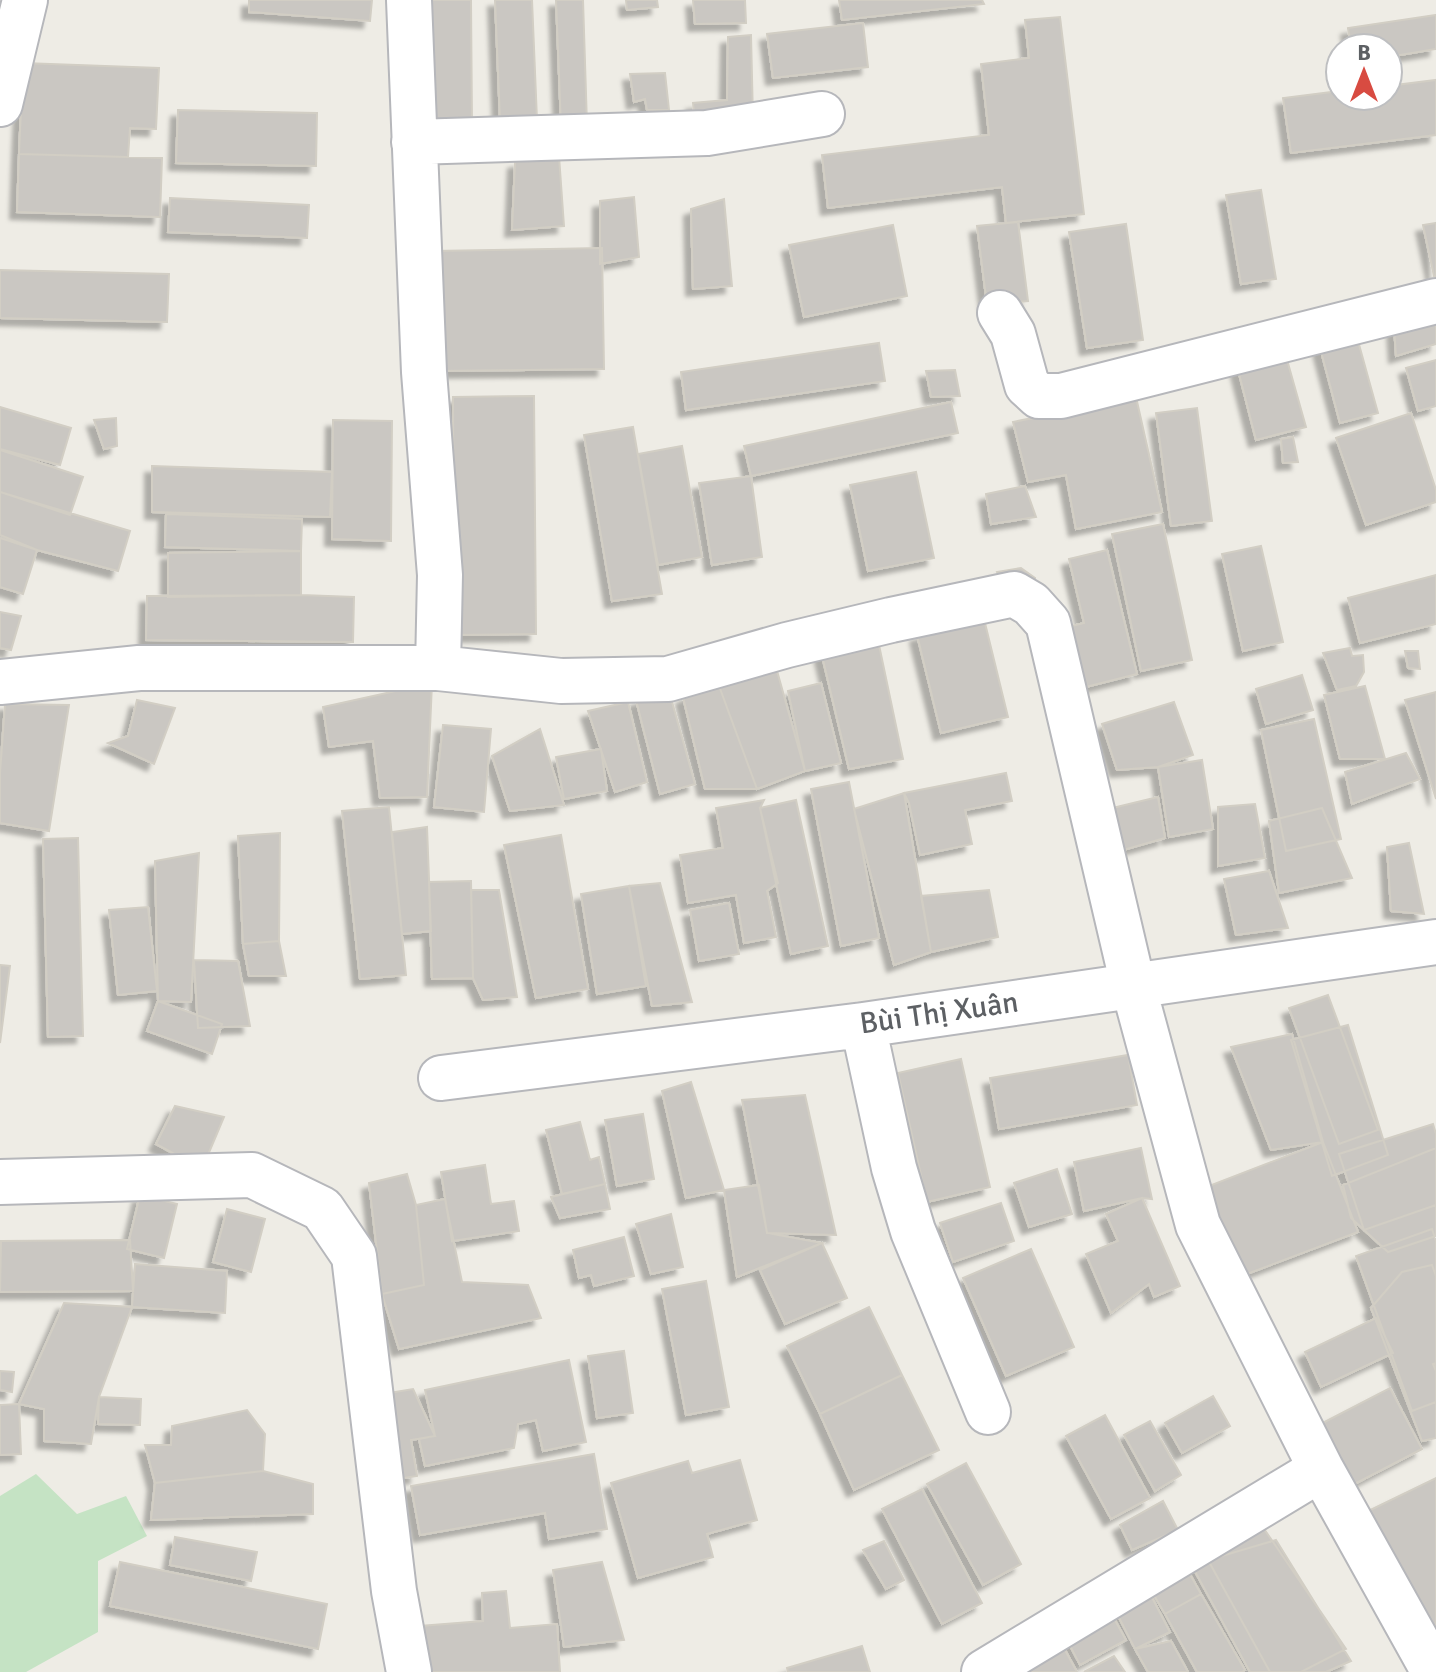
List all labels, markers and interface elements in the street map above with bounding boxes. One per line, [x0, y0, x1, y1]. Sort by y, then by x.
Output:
north arrow [1324, 32, 1404, 112]
text: B [1357, 39, 1371, 66]
street label: Bùi Thị Xuân [857, 984, 1021, 1042]

